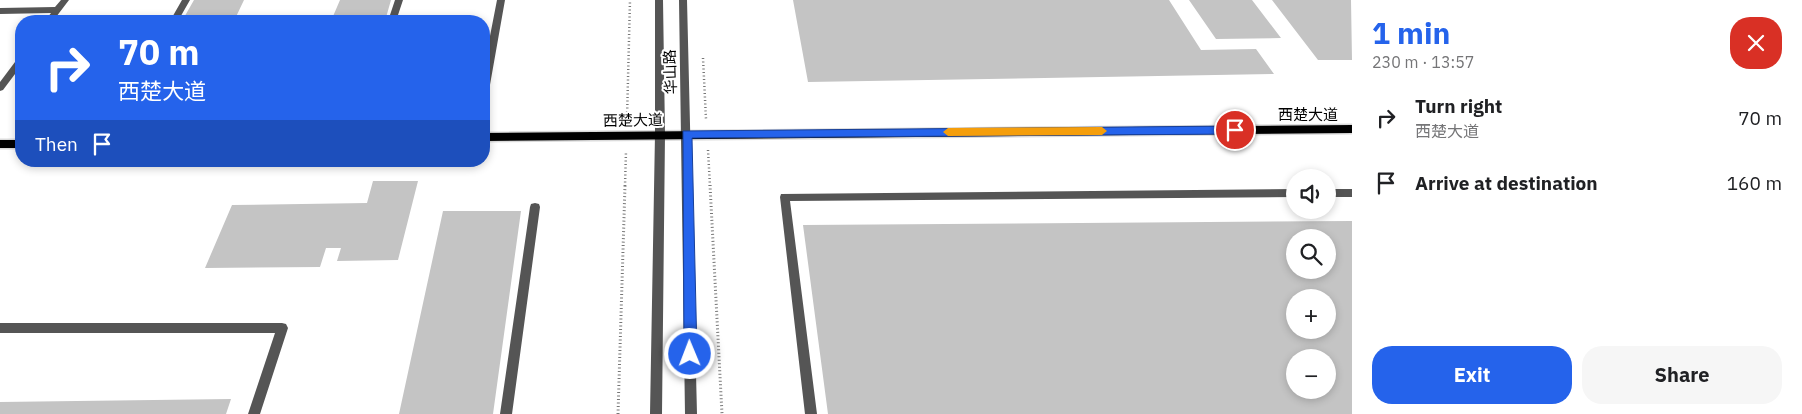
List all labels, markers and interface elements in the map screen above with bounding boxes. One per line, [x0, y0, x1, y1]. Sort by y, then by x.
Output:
text: 1 min [1372, 13, 1450, 52]
button: close [1730, 17, 1782, 69]
text: 70 m [118, 29, 200, 75]
icon: right [35, 35, 100, 100]
street label: 华山路 [660, 49, 680, 95]
text: 230 m · 13:57 [1372, 52, 1474, 72]
text: 西楚大道 [118, 76, 206, 105]
text: Turn right [1415, 94, 1502, 118]
icon: right [1372, 104, 1400, 132]
street label: 西楚大道 [1278, 105, 1338, 124]
text: 70 m [1738, 106, 1782, 130]
pin [1214, 109, 1256, 151]
street label: 西楚大道 [603, 110, 663, 130]
icon: arrive [1221, 116, 1249, 144]
text: 西楚大道 [1415, 121, 1479, 141]
icon: arrive [88, 130, 116, 158]
text: Then [35, 132, 78, 156]
map controls [1286, 169, 1336, 399]
button: sound [1286, 169, 1336, 219]
icon: arrive [1372, 169, 1400, 197]
text: Arrive at destination [1415, 171, 1598, 195]
text: 160 m [1727, 171, 1782, 195]
button: search [1286, 229, 1336, 279]
button: + [1286, 289, 1336, 339]
position arrow [663, 327, 715, 379]
button: Exit [1372, 346, 1572, 404]
button: Share [1582, 346, 1782, 404]
button: − [1286, 349, 1336, 399]

